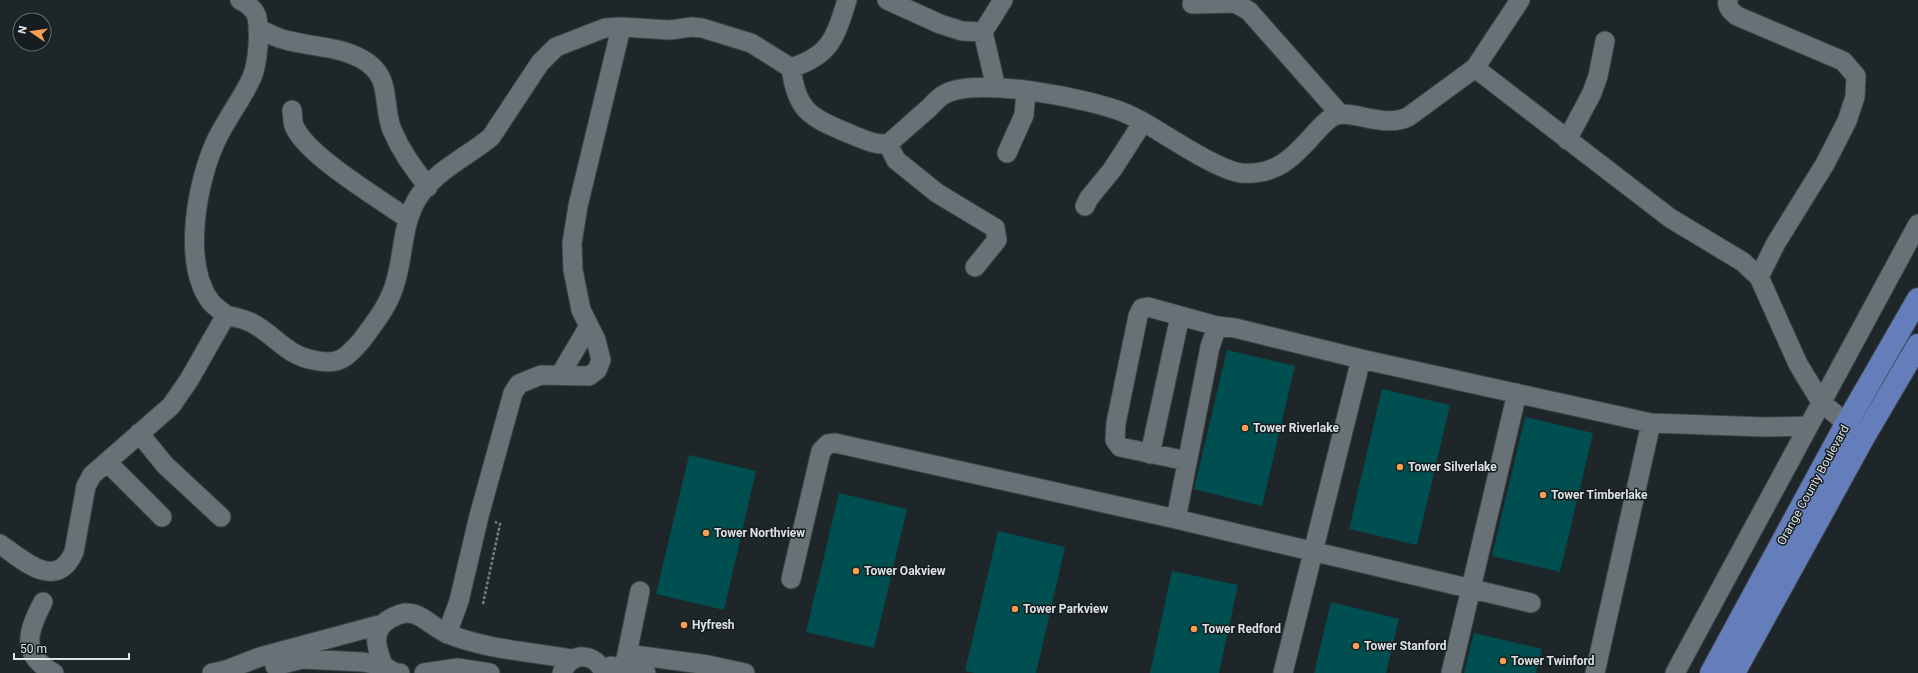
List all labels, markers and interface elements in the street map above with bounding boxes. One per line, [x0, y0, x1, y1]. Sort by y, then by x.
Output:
north arrow [12, 12, 52, 52]
text: N [16, 24, 30, 35]
place label: Tower Riverlake [1253, 421, 1339, 435]
marker: Tower Riverlake [1240, 423, 1250, 433]
street label: Orange County Boulevard [1774, 423, 1852, 547]
place label: Tower Silverlake [1408, 460, 1497, 474]
marker: Tower Silverlake [1395, 462, 1405, 472]
place label: Tower Timberlake [1551, 488, 1648, 502]
marker: Tower Timberlake [1538, 490, 1548, 500]
place label: Tower Northview [714, 526, 805, 540]
marker: Tower Northview [701, 528, 711, 538]
place label: Tower Oakview [864, 564, 946, 578]
marker: Tower Oakview [851, 566, 861, 576]
place label: Tower Parkview [1023, 602, 1108, 616]
marker: Tower Parkview [1010, 604, 1020, 614]
place label: Hyfresh [692, 618, 735, 632]
marker: Hyfresh [679, 620, 689, 630]
place label: Tower Redford [1202, 622, 1281, 636]
marker: Tower Redford [1189, 624, 1199, 634]
scale bar [14, 635, 129, 661]
place label: Tower Stanford [1364, 639, 1447, 653]
marker: Tower Stanford [1351, 641, 1361, 651]
text: 50 m [20, 642, 47, 656]
place label: Tower Twinford [1511, 654, 1595, 668]
marker: Tower Twinford [1498, 656, 1508, 666]

